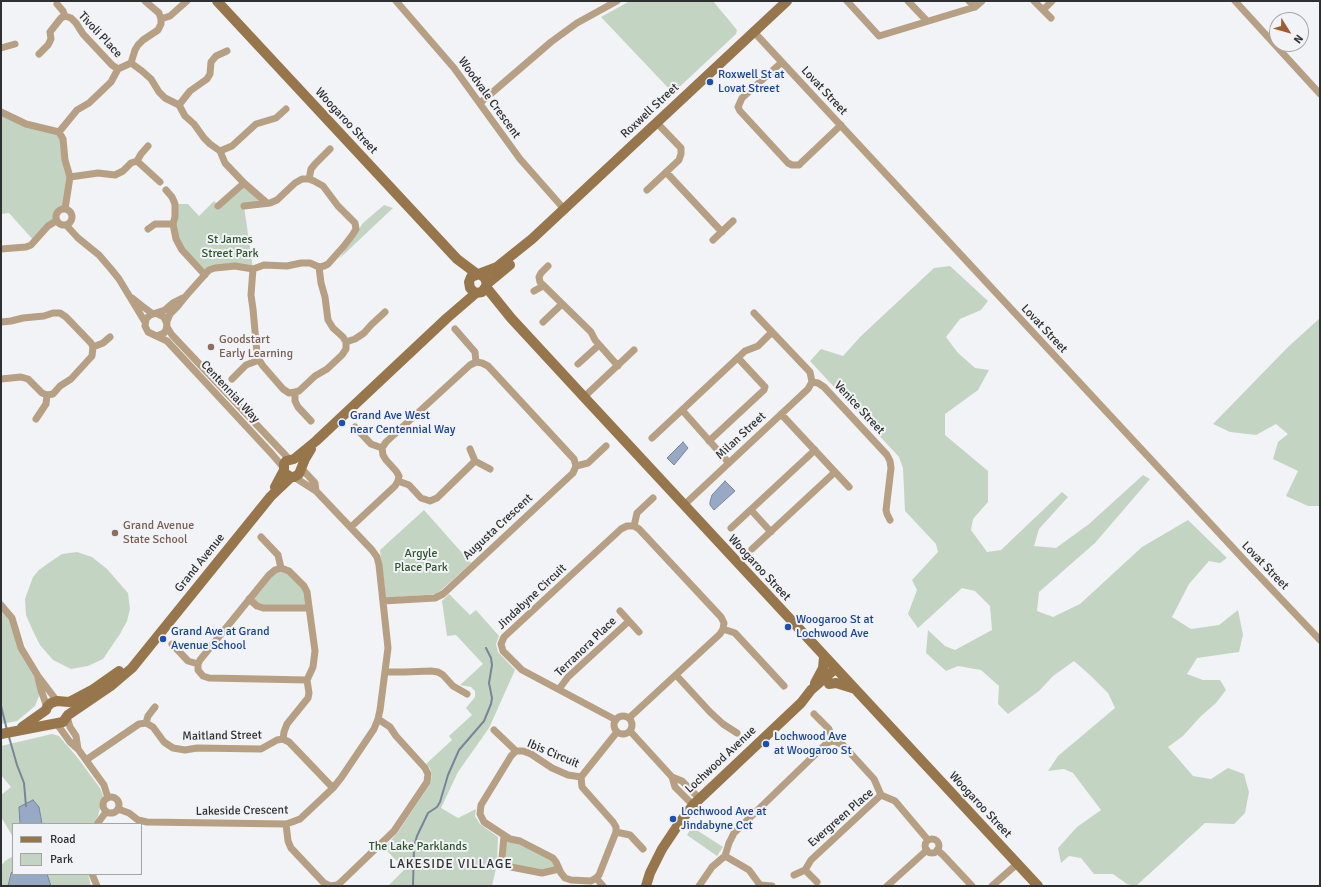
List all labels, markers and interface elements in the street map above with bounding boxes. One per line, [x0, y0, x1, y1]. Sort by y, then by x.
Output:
street label: Tivoli Place [75, 9, 125, 61]
north arrow [1269, 12, 1309, 52]
text: N [1291, 32, 1306, 46]
street label: Woodvale Crescent [455, 54, 523, 142]
street label: Lovat Street [798, 64, 850, 118]
place label: Roxwell St at Lovat Street [718, 68, 784, 96]
marker: Roxwell St at Lovat Street [705, 77, 715, 87]
street label: Roxwell Street [618, 80, 682, 142]
street label: Woogaroo Street [312, 85, 380, 157]
park label: St James Street Park [202, 233, 258, 261]
street label: Lovat Street [1018, 302, 1070, 356]
place label: Goodstart Early Learning [219, 333, 293, 361]
marker: Goodstart Early Learning [206, 342, 216, 352]
street label: Centennial Way [198, 358, 262, 426]
street label: Venice Street [831, 378, 887, 438]
place label: Grand Ave West near Centennial Way [350, 409, 455, 437]
street label: Milan Street [713, 409, 769, 463]
marker: Grand Ave West near Centennial Way [337, 418, 347, 428]
street label: Augusta Crescent [460, 491, 536, 563]
place label: Grand Avenue State School [123, 519, 194, 547]
marker: Grand Avenue State School [110, 528, 120, 538]
street label: Grand Avenue [172, 531, 228, 595]
street label: Woogaroo Street [725, 532, 793, 604]
street label: Lovat Street [1238, 539, 1292, 593]
park label: Argyle Place Park [394, 547, 448, 575]
street label: Jindabyne Circuit [495, 561, 569, 633]
place label: Woogaroo St at Lochwood Ave [796, 613, 874, 641]
street label: Terranora Place [552, 614, 620, 680]
marker: Woogaroo St at Lochwood Ave [783, 622, 793, 632]
place label: Grand Ave at Grand Avenue School [171, 625, 270, 653]
marker: Grand Ave at Grand Avenue School [158, 634, 168, 644]
street label: Lochwood Avenue [683, 723, 759, 797]
street label: Maitland Street [182, 728, 262, 744]
place label: Lochwood Ave at Woogaroo St [774, 730, 852, 758]
street label: Ibis Circuit [525, 737, 581, 771]
marker: Lochwood Ave at Woogaroo St [761, 739, 771, 749]
street label: Woogaroo Street [946, 769, 1014, 841]
street label: Evergreen Place [805, 786, 877, 850]
street label: Lakeside Crescent [196, 803, 288, 819]
place label: Lochwood Ave at Jindabyne Cct [681, 805, 766, 833]
marker: Lochwood Ave at Jindabyne Cct [668, 814, 678, 824]
legend [12, 823, 142, 875]
text: Road [50, 832, 76, 847]
park label: The Lake Parklands [369, 840, 467, 854]
text: Park [50, 852, 73, 867]
district label: LAKESIDE VILLAGE [389, 857, 513, 873]

